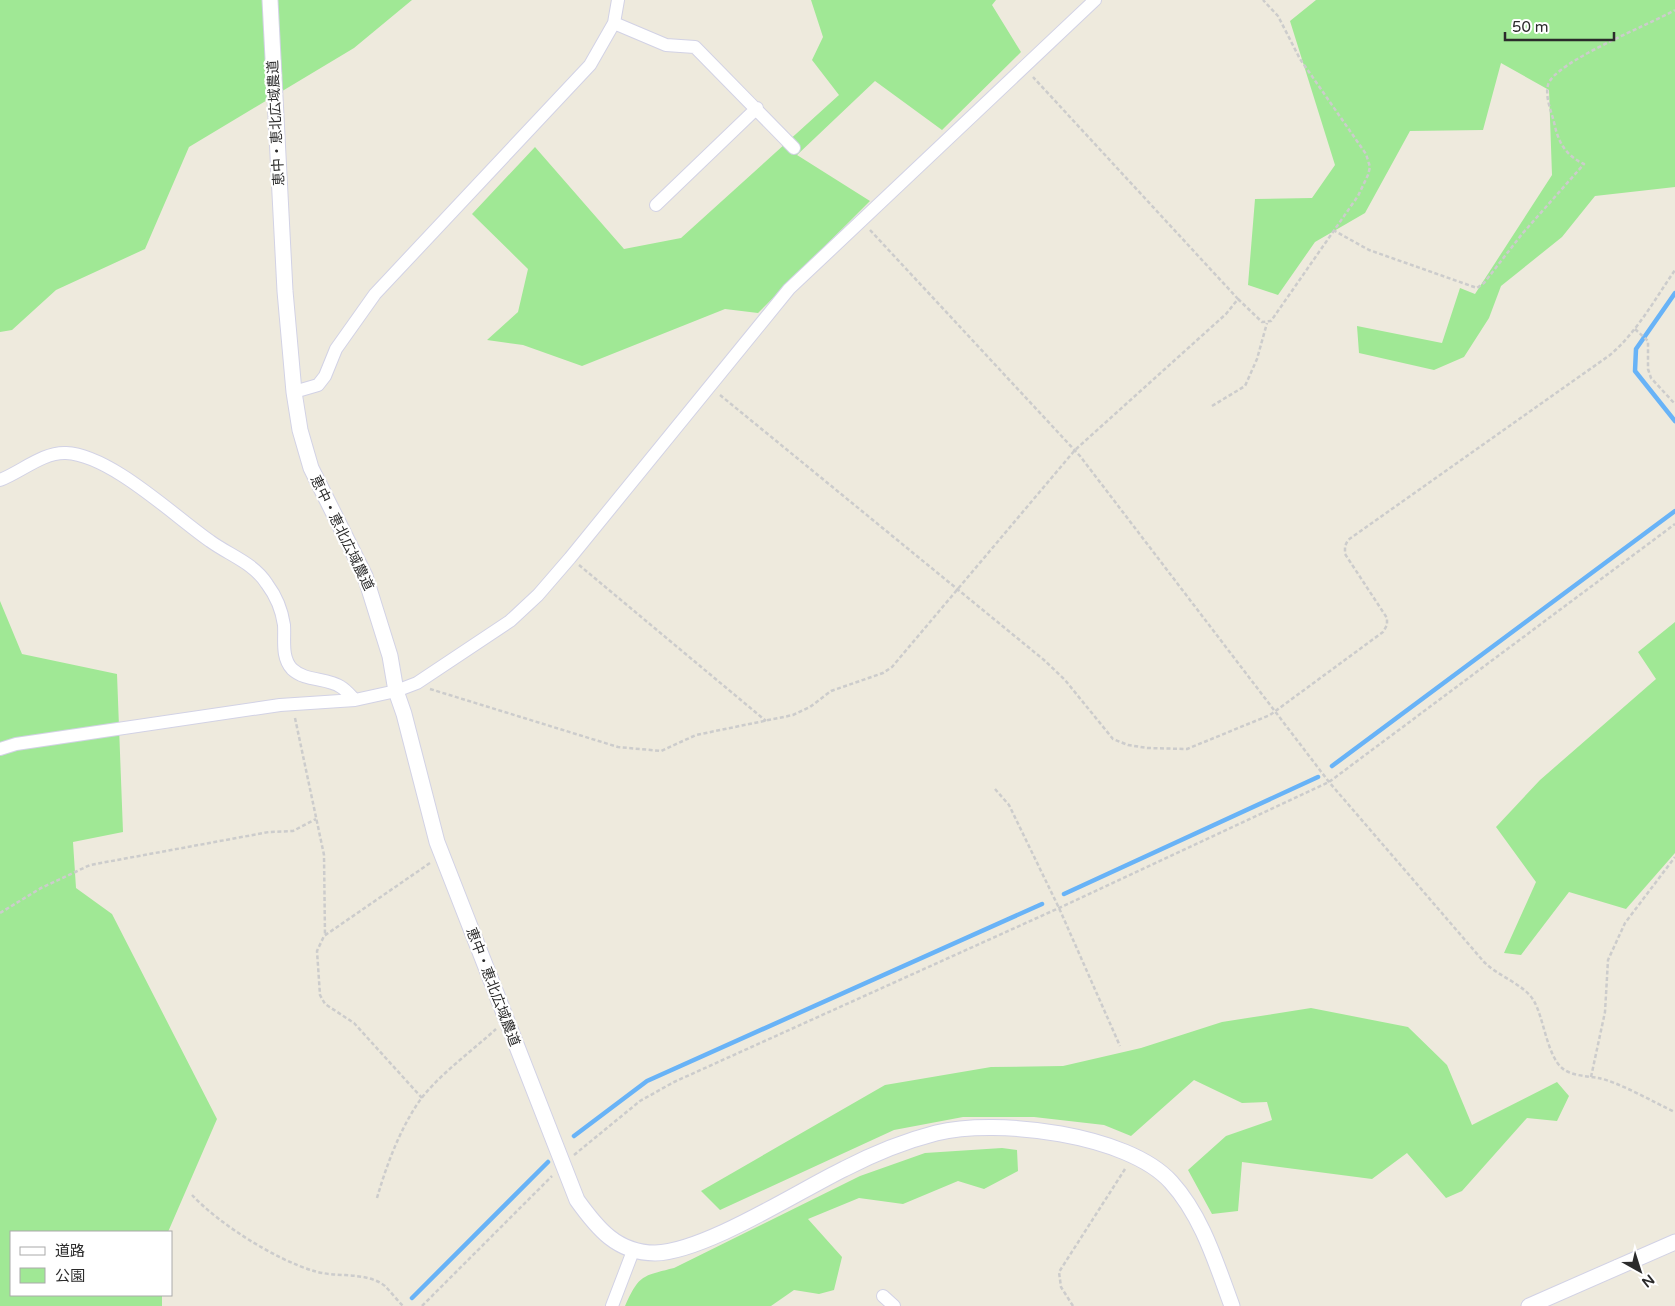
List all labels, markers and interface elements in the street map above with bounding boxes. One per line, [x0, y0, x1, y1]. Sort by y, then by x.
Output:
scale bar [1505, 10, 1614, 42]
text: 50 m [1512, 18, 1549, 36]
street label: 恵中・恵北広域農道 [264, 60, 288, 186]
street label: 恵中・恵北広域農道 [307, 473, 377, 593]
street label: 恵中・恵北広域農道 [462, 925, 524, 1049]
legend [10, 1231, 172, 1296]
text: 道路 [55, 1242, 85, 1260]
north arrow [1615, 1246, 1665, 1296]
text: 公園 [55, 1267, 85, 1285]
text: N [1638, 1271, 1658, 1291]

